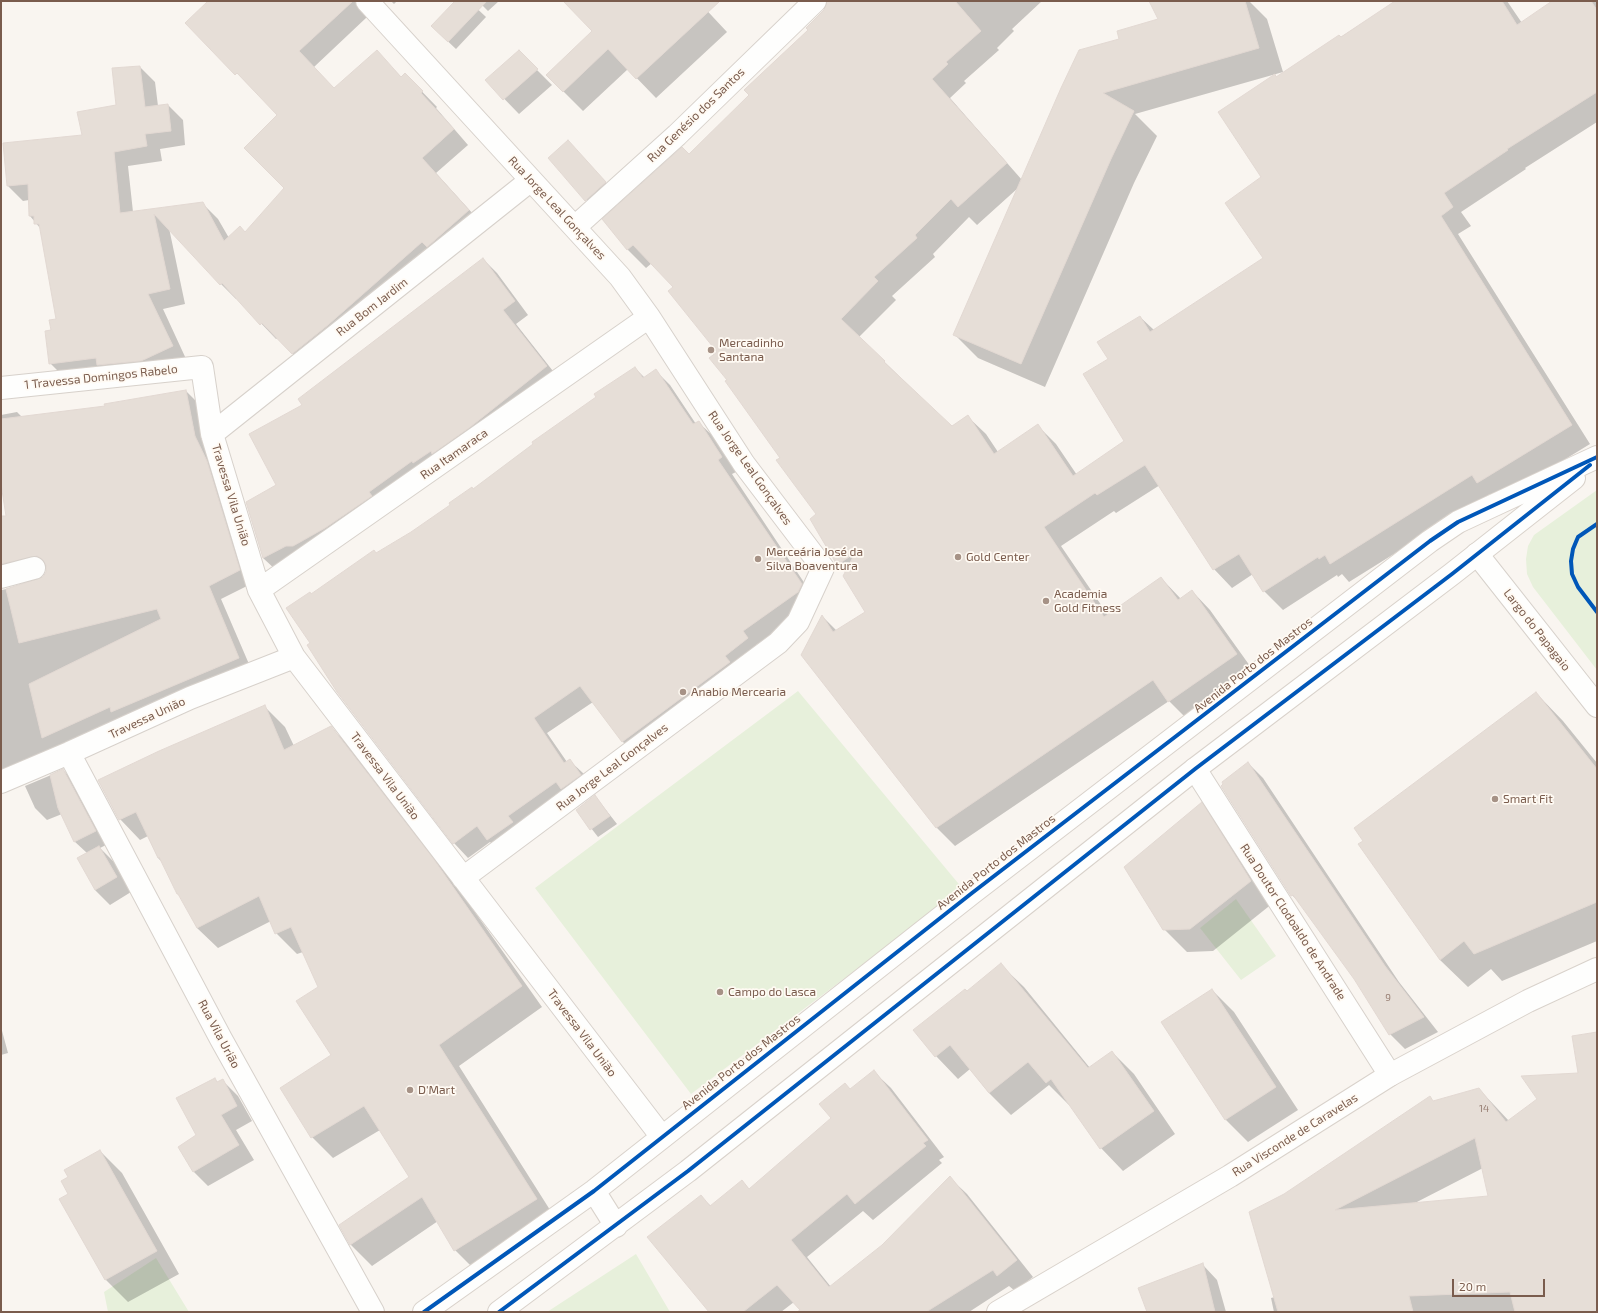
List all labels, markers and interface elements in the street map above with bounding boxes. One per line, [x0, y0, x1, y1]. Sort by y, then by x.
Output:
street label: Rua Genésio dos Santos [644, 65, 748, 165]
street label: Rua Jorge Leal Gonçalves [505, 153, 609, 263]
street label: Rua Bom Jardim [333, 275, 411, 339]
place label: Mercadinho Santana [719, 336, 784, 364]
marker: Mercadinho Santana [706, 345, 716, 355]
street label: 1 Travessa Domingos Rabelo [24, 362, 178, 392]
street label: Rua Jorge Leal Gonçalves [705, 408, 795, 528]
street label: Rua Itamaraca [418, 426, 490, 482]
street label: Travessa Vila União [209, 442, 253, 548]
place label: Merceária José da Silva Boaventura [766, 545, 863, 573]
place label: Gold Center [966, 550, 1030, 564]
marker: Gold Center [953, 552, 963, 562]
marker: Merceária José da Silva Boaventura [753, 554, 763, 564]
street label: Largo do Papagaio [1500, 586, 1574, 674]
place label: Academia Gold Fitness [1054, 587, 1121, 615]
marker: Academia Gold Fitness [1041, 596, 1051, 606]
street label: Avenida Porto dos Mastros [1191, 614, 1315, 716]
place label: Anabio Mercearia [691, 685, 786, 699]
marker: Anabio Mercearia [678, 687, 688, 697]
street label: Travessa União [106, 694, 188, 742]
street label: Rua Jorge Leal Gonçalves [553, 720, 671, 814]
street label: Travessa Vila União [347, 729, 423, 823]
place label: Smart Fit [1503, 792, 1553, 806]
marker: Smart Fit [1490, 794, 1500, 804]
street label: Avenida Porto dos Mastros [934, 811, 1058, 913]
street label: Rua Doutor Clodoaldo de Andrade [1237, 841, 1349, 1003]
place label: Campo do Lasca [728, 985, 816, 999]
street label: Travessa Vila União [544, 986, 620, 1080]
marker: Campo do Lasca [715, 987, 725, 997]
house number: 9 [1385, 992, 1391, 1004]
street label: Rua Vila Urião [195, 997, 243, 1071]
street label: Avenida Porto dos Mastros [679, 1011, 803, 1113]
place label: D'Mart [418, 1083, 455, 1097]
marker: D'Mart [405, 1085, 415, 1095]
street label: Rua Visconde de Caravelas [1230, 1090, 1360, 1180]
house number: 14 [1479, 1103, 1489, 1115]
scale bar [1454, 1271, 1547, 1297]
text: 20 m [1459, 1279, 1486, 1293]

